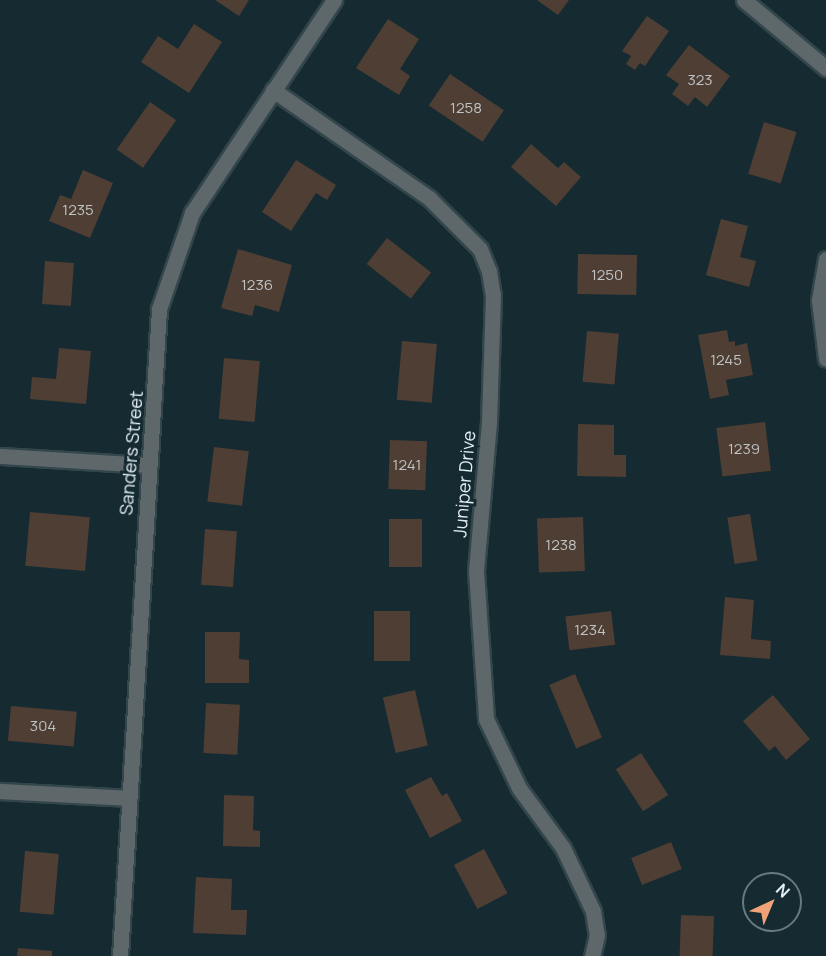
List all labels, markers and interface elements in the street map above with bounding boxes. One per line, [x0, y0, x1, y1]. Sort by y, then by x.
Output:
house number: 323 [687, 71, 713, 89]
house number: 1258 [450, 99, 482, 117]
house number: 1235 [62, 201, 94, 219]
house number: 1250 [591, 266, 623, 284]
house number: 1236 [241, 276, 273, 294]
house number: 1245 [710, 351, 742, 369]
street label: Sanders Street [115, 390, 147, 516]
street label: Juniper Drive [449, 430, 479, 538]
house number: 1239 [728, 440, 760, 458]
house number: 1241 [393, 456, 421, 474]
house number: 1238 [545, 536, 577, 554]
house number: 1234 [574, 621, 606, 639]
house number: 304 [30, 717, 56, 735]
north arrow [742, 872, 802, 932]
text: N [771, 879, 795, 902]

